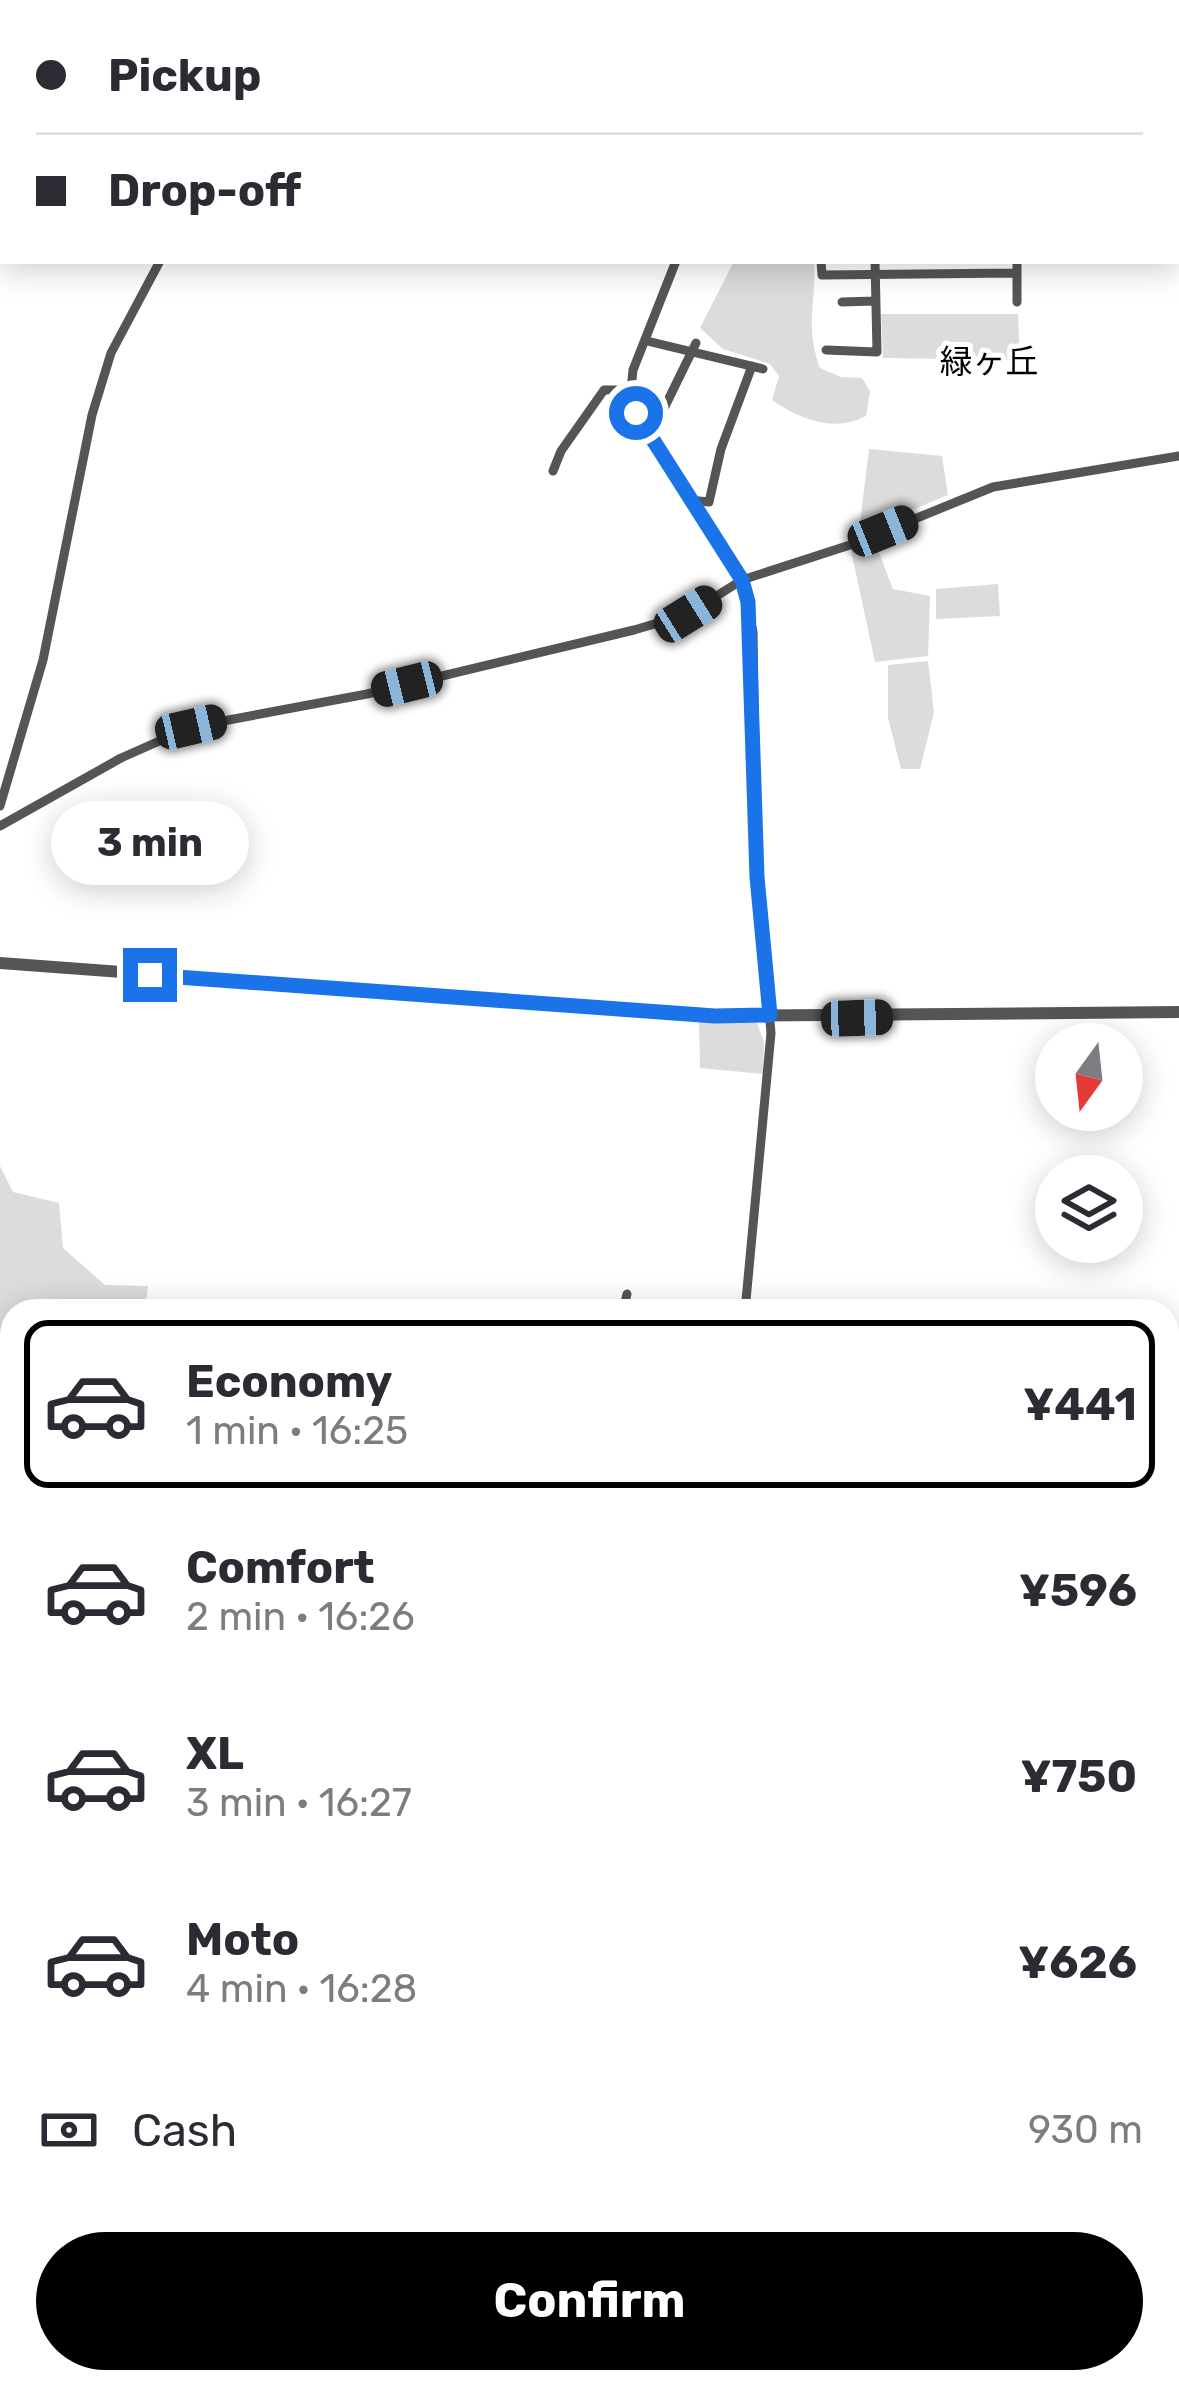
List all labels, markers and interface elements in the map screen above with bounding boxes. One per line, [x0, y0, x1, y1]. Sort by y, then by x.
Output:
text: Pickup [108, 49, 261, 102]
text: Drop-off [108, 164, 301, 217]
district label: 緑ヶ丘 [940, 342, 1039, 381]
route start [609, 386, 663, 440]
car [843, 501, 923, 561]
car [648, 580, 728, 648]
car [368, 658, 446, 710]
car [152, 701, 230, 753]
callout: 3 min [51, 801, 249, 885]
text: 3 min [97, 820, 203, 866]
route end [123, 948, 177, 1002]
car [820, 999, 894, 1037]
north arrow [1035, 1023, 1143, 1131]
map controls [1035, 1023, 1143, 1263]
button: layers [1035, 1155, 1143, 1263]
icon: car [42, 1350, 150, 1458]
text: Economy [186, 1355, 392, 1408]
text: ¥441 [1023, 1378, 1137, 1431]
text: 1 min · 16:25 [186, 1408, 408, 1454]
icon: car [42, 1536, 150, 1644]
text: Comfort [186, 1541, 375, 1594]
text: ¥596 [1019, 1564, 1137, 1617]
text: 2 min · 16:26 [186, 1594, 415, 1640]
icon: car [42, 1722, 150, 1830]
text: XL [186, 1727, 244, 1780]
text: ¥750 [1021, 1750, 1137, 1803]
text: 3 min · 16:27 [186, 1780, 412, 1826]
icon: car [42, 1908, 150, 2016]
text: Moto [186, 1913, 299, 1966]
text: ¥626 [1018, 1936, 1137, 1989]
text: 4 min · 16:28 [186, 1966, 417, 2012]
icon: cash [36, 2097, 102, 2163]
text: Cash [132, 2104, 237, 2157]
text: 930 m [1028, 2107, 1143, 2153]
button: Confirm [36, 2232, 1143, 2370]

